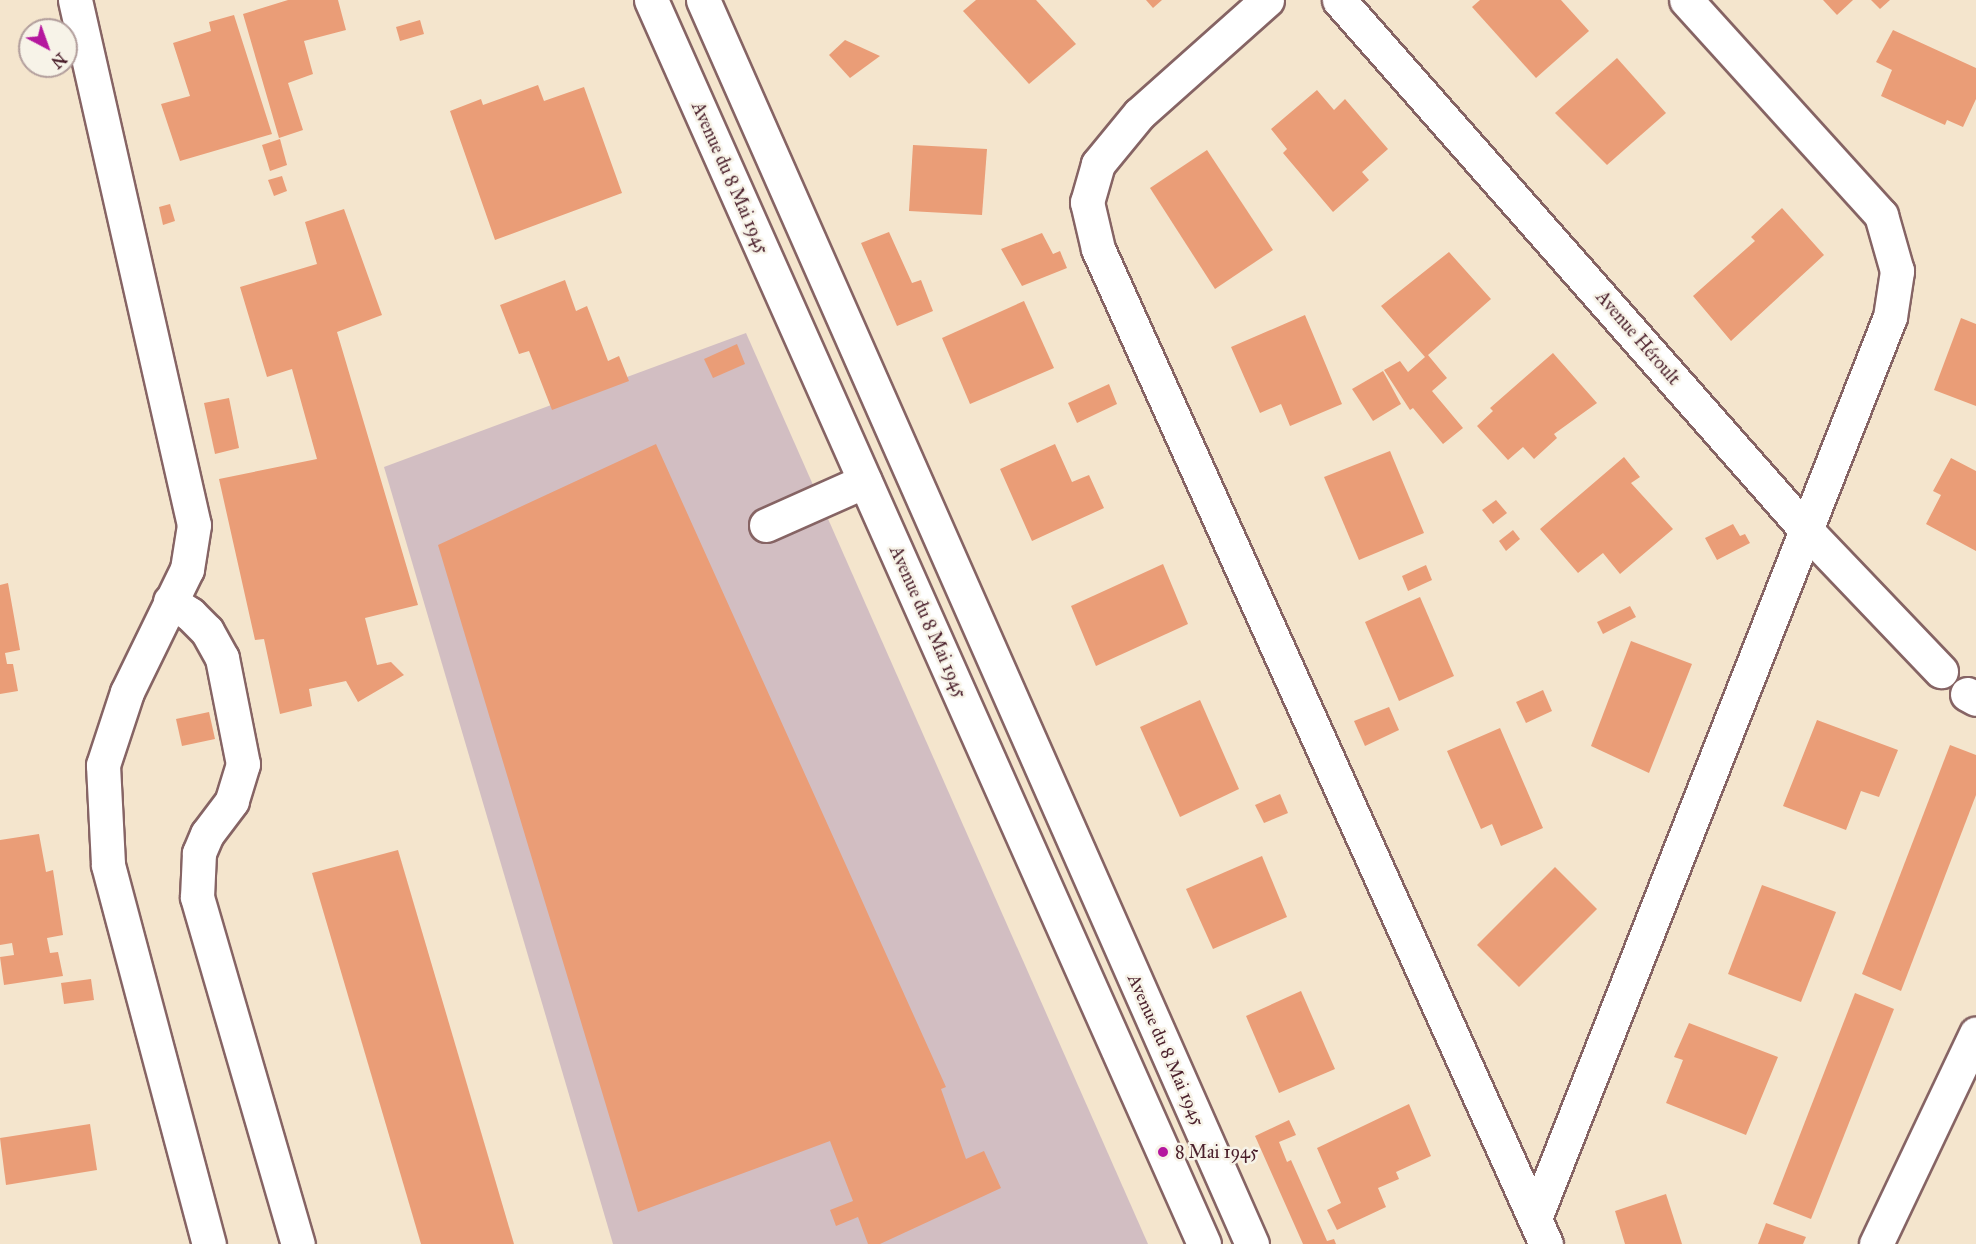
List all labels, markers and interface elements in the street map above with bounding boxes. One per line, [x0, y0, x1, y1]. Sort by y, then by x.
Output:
north arrow [18, 18, 78, 78]
text: N [47, 49, 70, 72]
street label: Avenue du 8 Mai 1945 [687, 99, 773, 257]
street label: Avenue Héroult [1591, 287, 1685, 389]
street label: Avenue du 8 Mai 1945 [885, 543, 971, 701]
street label: Avenue du 8 Mai 1945 [1123, 971, 1209, 1129]
place label: 8 Mai 1945 [1175, 1141, 1258, 1163]
marker: 8 Mai 1945 [1156, 1145, 1170, 1159]

